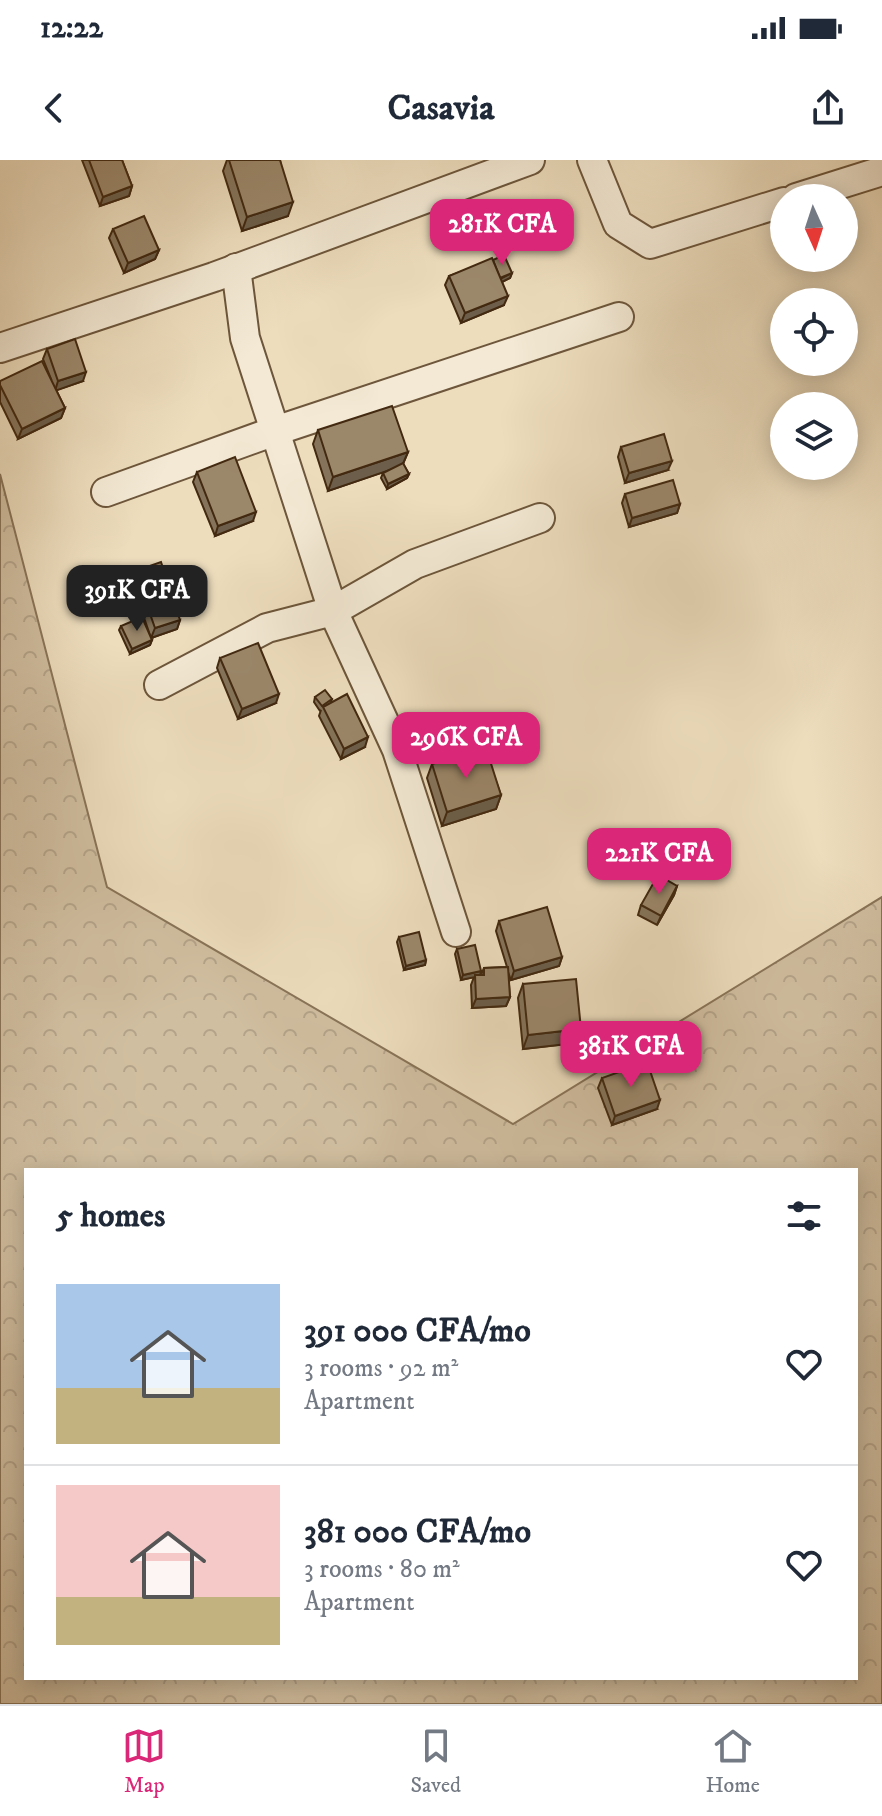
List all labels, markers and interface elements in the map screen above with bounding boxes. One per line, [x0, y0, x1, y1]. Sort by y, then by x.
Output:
text: 12:22 [40, 10, 103, 47]
icon: back [32, 86, 76, 130]
text: Casavia [388, 86, 494, 131]
icon: share [806, 86, 850, 130]
north arrow [770, 184, 858, 272]
map controls [770, 184, 858, 480]
pin: 281K CFA [419, 199, 585, 267]
text: 281K CFA [448, 208, 556, 241]
button: locate [770, 288, 858, 376]
button: layers [770, 392, 858, 480]
pin: 391K CFA [54, 565, 220, 633]
text: 391K CFA [84, 574, 190, 607]
pin: 296K CFA [383, 712, 549, 780]
text: 296K CFA [410, 721, 522, 754]
pin: 221K CFA [576, 828, 742, 896]
text: 221K CFA [605, 837, 713, 870]
pin: 381K CFA [548, 1021, 714, 1089]
text: 381K CFA [578, 1030, 684, 1063]
icon: filters [782, 1194, 826, 1238]
text: 5 homes [56, 1195, 165, 1237]
text: 391 000 CFA/mo [304, 1310, 531, 1352]
icon: home [120, 1316, 216, 1412]
icon: heart [782, 1342, 826, 1386]
text: 3 rooms · 92 m² [304, 1352, 458, 1385]
text: Apartment [304, 1385, 415, 1418]
text: 381 000 CFA/mo [304, 1511, 531, 1553]
icon: home [120, 1517, 216, 1613]
icon: heart [782, 1543, 826, 1587]
text: 3 rooms · 80 m² [304, 1553, 460, 1586]
text: Apartment [304, 1586, 415, 1619]
tab: Map [122, 1724, 166, 1799]
tab: Saved [411, 1724, 461, 1799]
tab: Home [705, 1724, 760, 1799]

